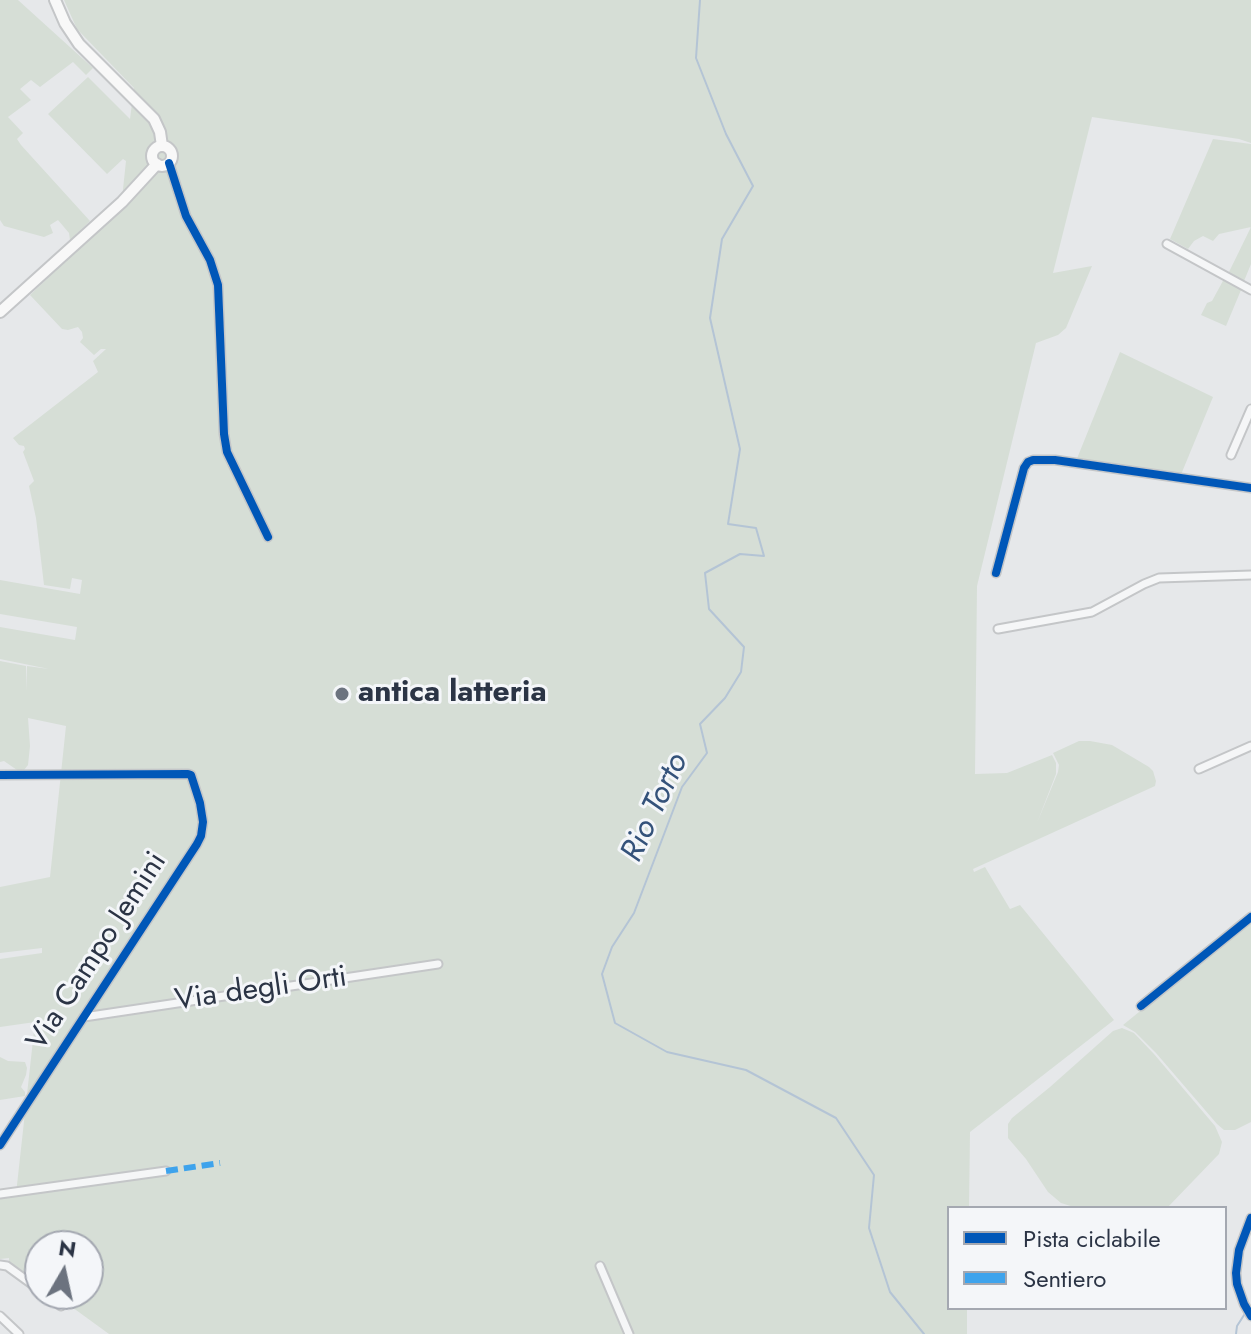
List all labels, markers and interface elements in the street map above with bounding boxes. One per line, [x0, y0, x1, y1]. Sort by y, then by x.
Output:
place label: antica latteria [358, 676, 547, 712]
marker: antica latteria [333, 685, 351, 703]
water label: Rio Torto [614, 748, 698, 868]
street label: Via Campo Jemini [20, 846, 176, 1058]
street label: Via degli Orti [173, 960, 349, 1020]
legend [947, 1206, 1227, 1310]
text: Pista ciclabile [1023, 1221, 1161, 1256]
north arrow [24, 1230, 104, 1310]
text: N [56, 1231, 79, 1265]
text: Sentiero [1023, 1261, 1106, 1296]

